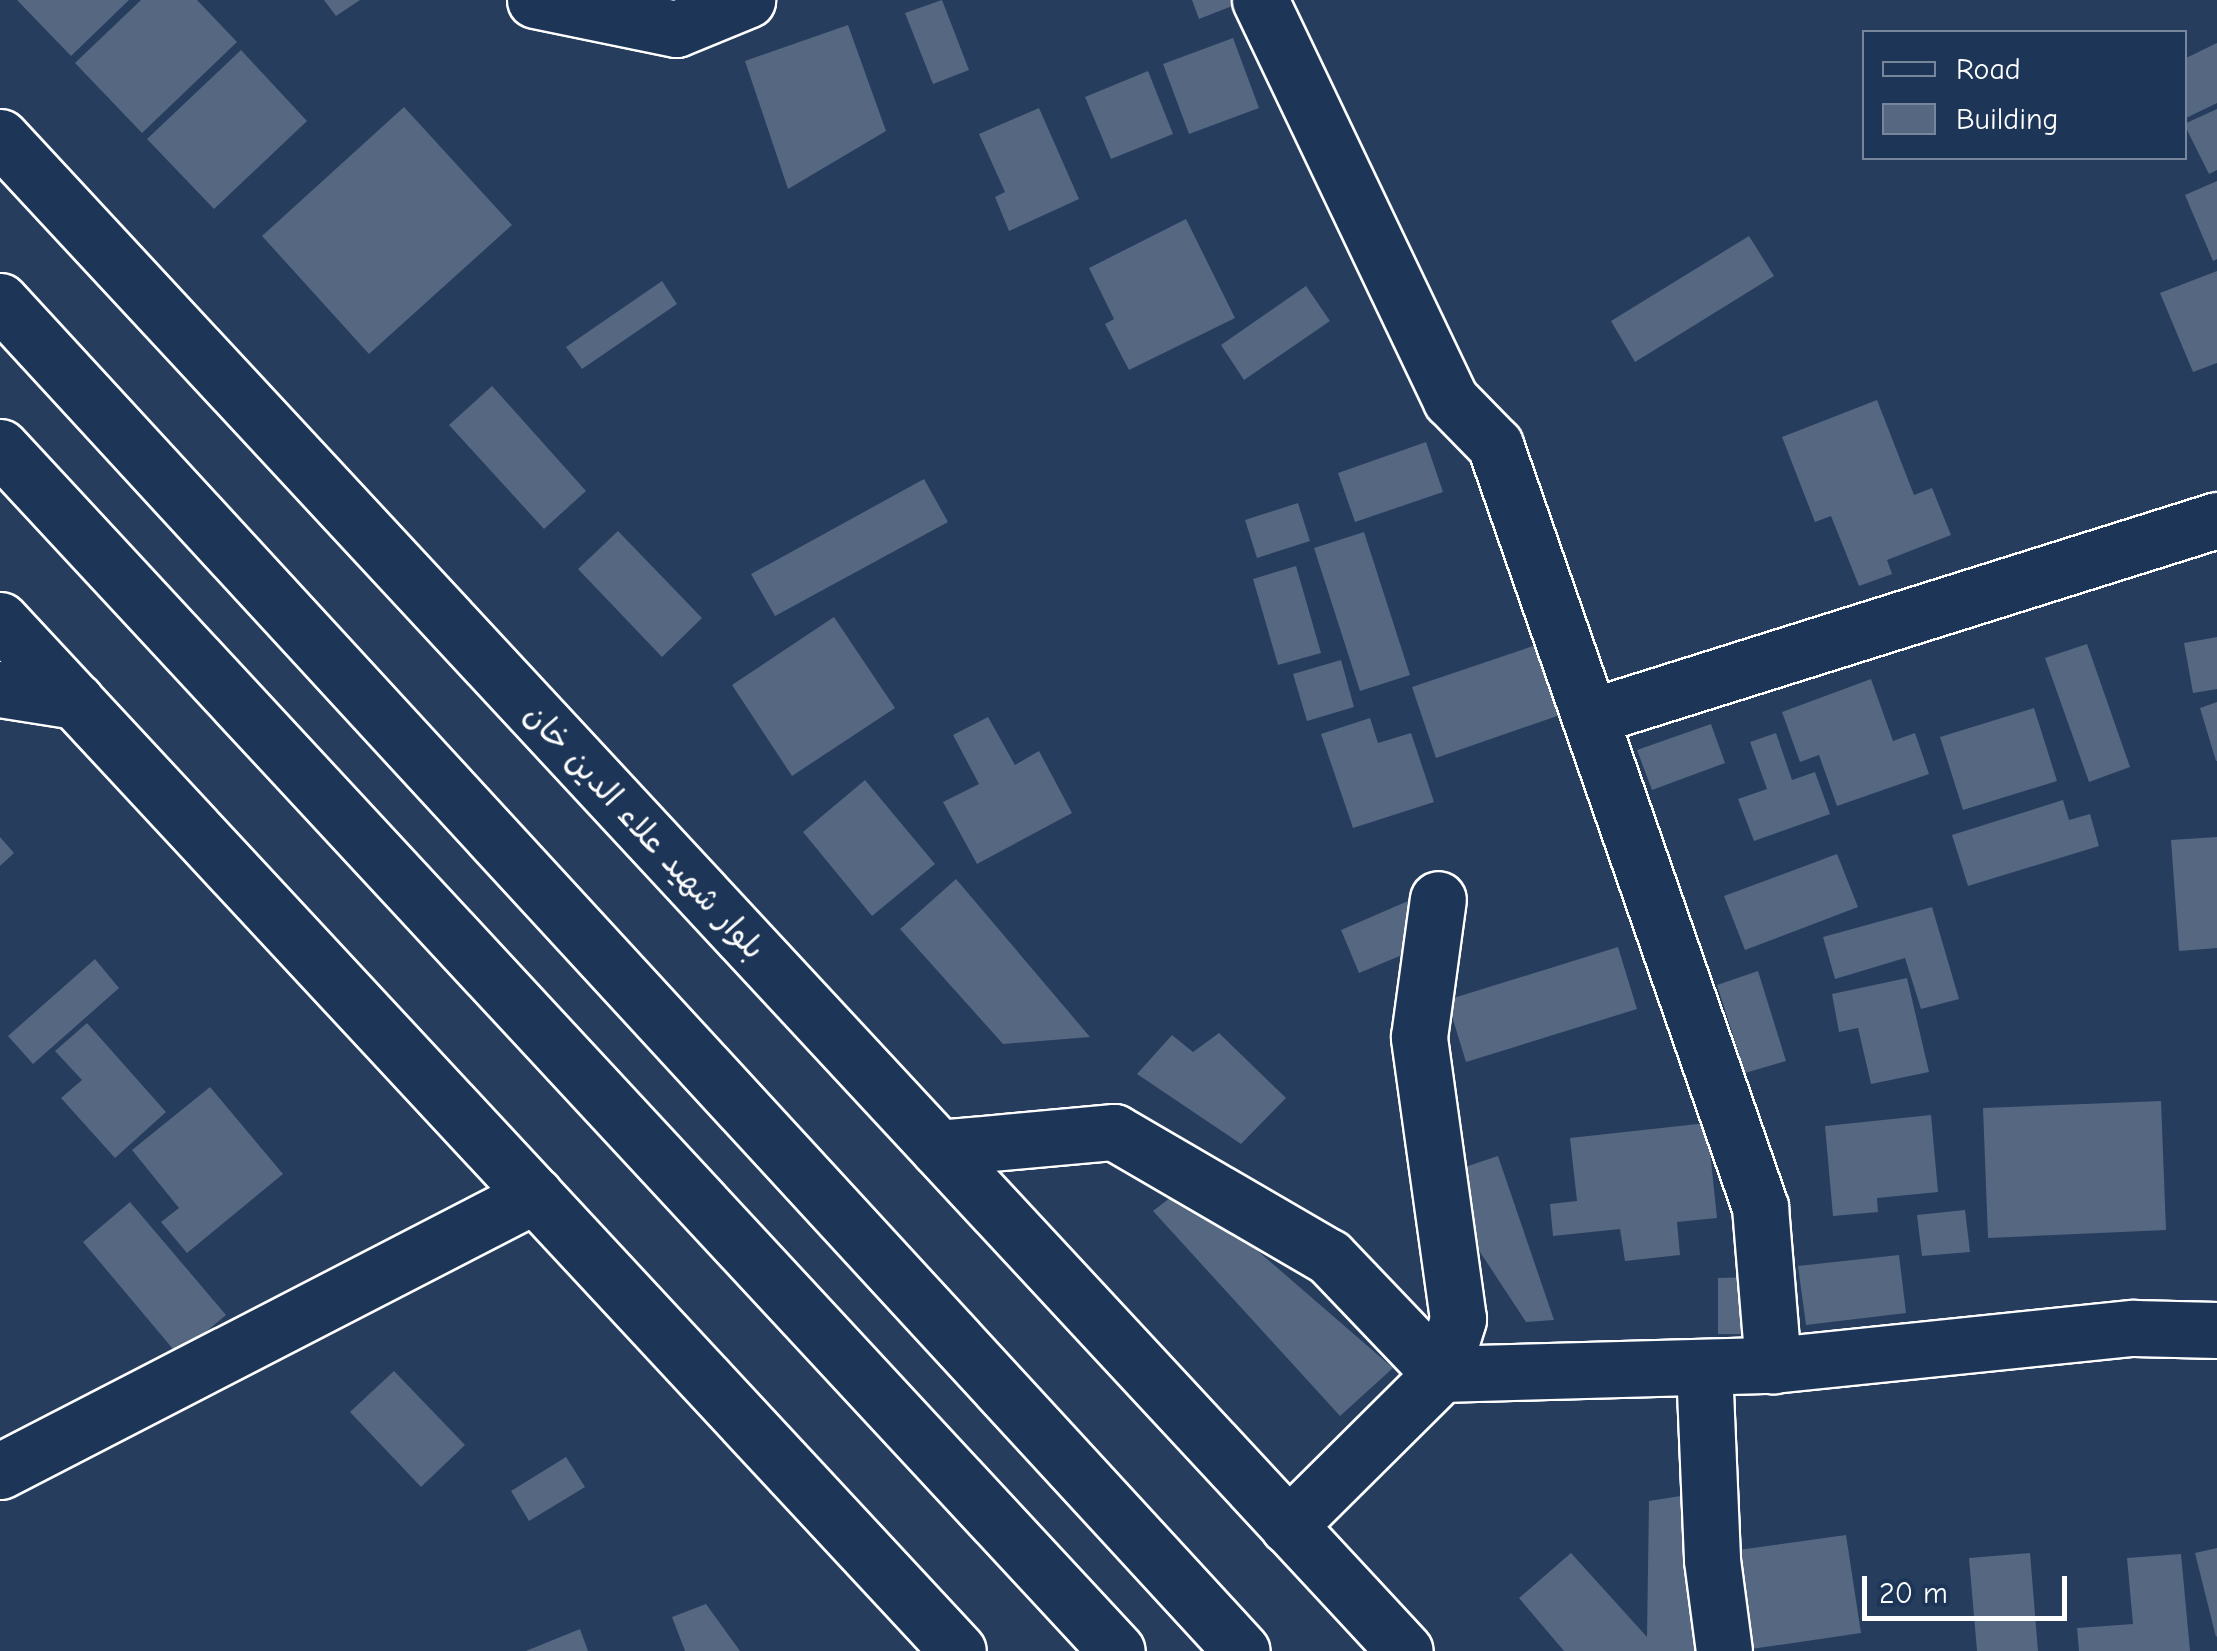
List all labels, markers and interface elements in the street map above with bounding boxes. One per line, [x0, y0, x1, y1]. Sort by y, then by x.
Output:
legend [1862, 30, 2187, 160]
text: Road [1956, 52, 2021, 87]
text: Building [1956, 102, 2059, 137]
street label: بلوار شهید علاء الدین خان [515, 696, 773, 968]
scale bar [1867, 1556, 2072, 1618]
text: 20 m [1879, 1576, 1948, 1611]

